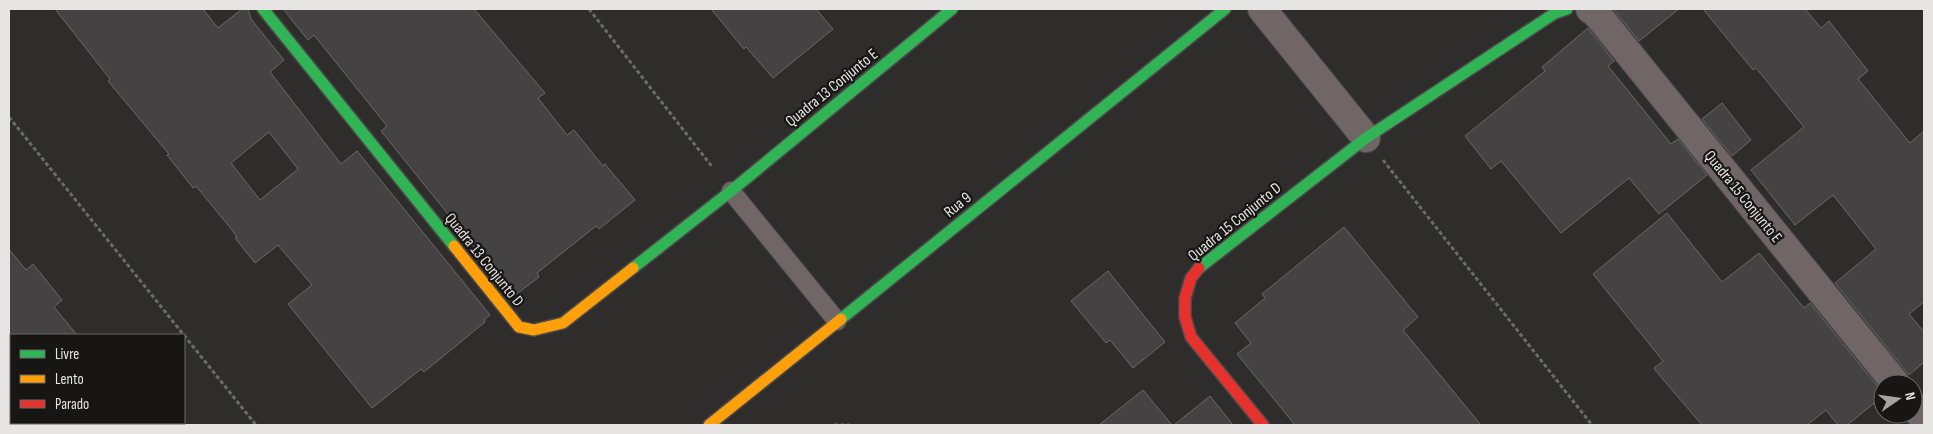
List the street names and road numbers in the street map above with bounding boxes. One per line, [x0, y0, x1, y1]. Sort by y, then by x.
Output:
street label: Quadra 13 Conjunto E [782, 45, 882, 131]
street label: Quadra 15 Conjunto E [1700, 147, 1786, 247]
street label: Quadra 15 Conjunto D [1184, 179, 1285, 266]
street label: Rua 9 [940, 188, 976, 222]
street label: Quadra 13 Conjunto D [440, 209, 527, 311]

